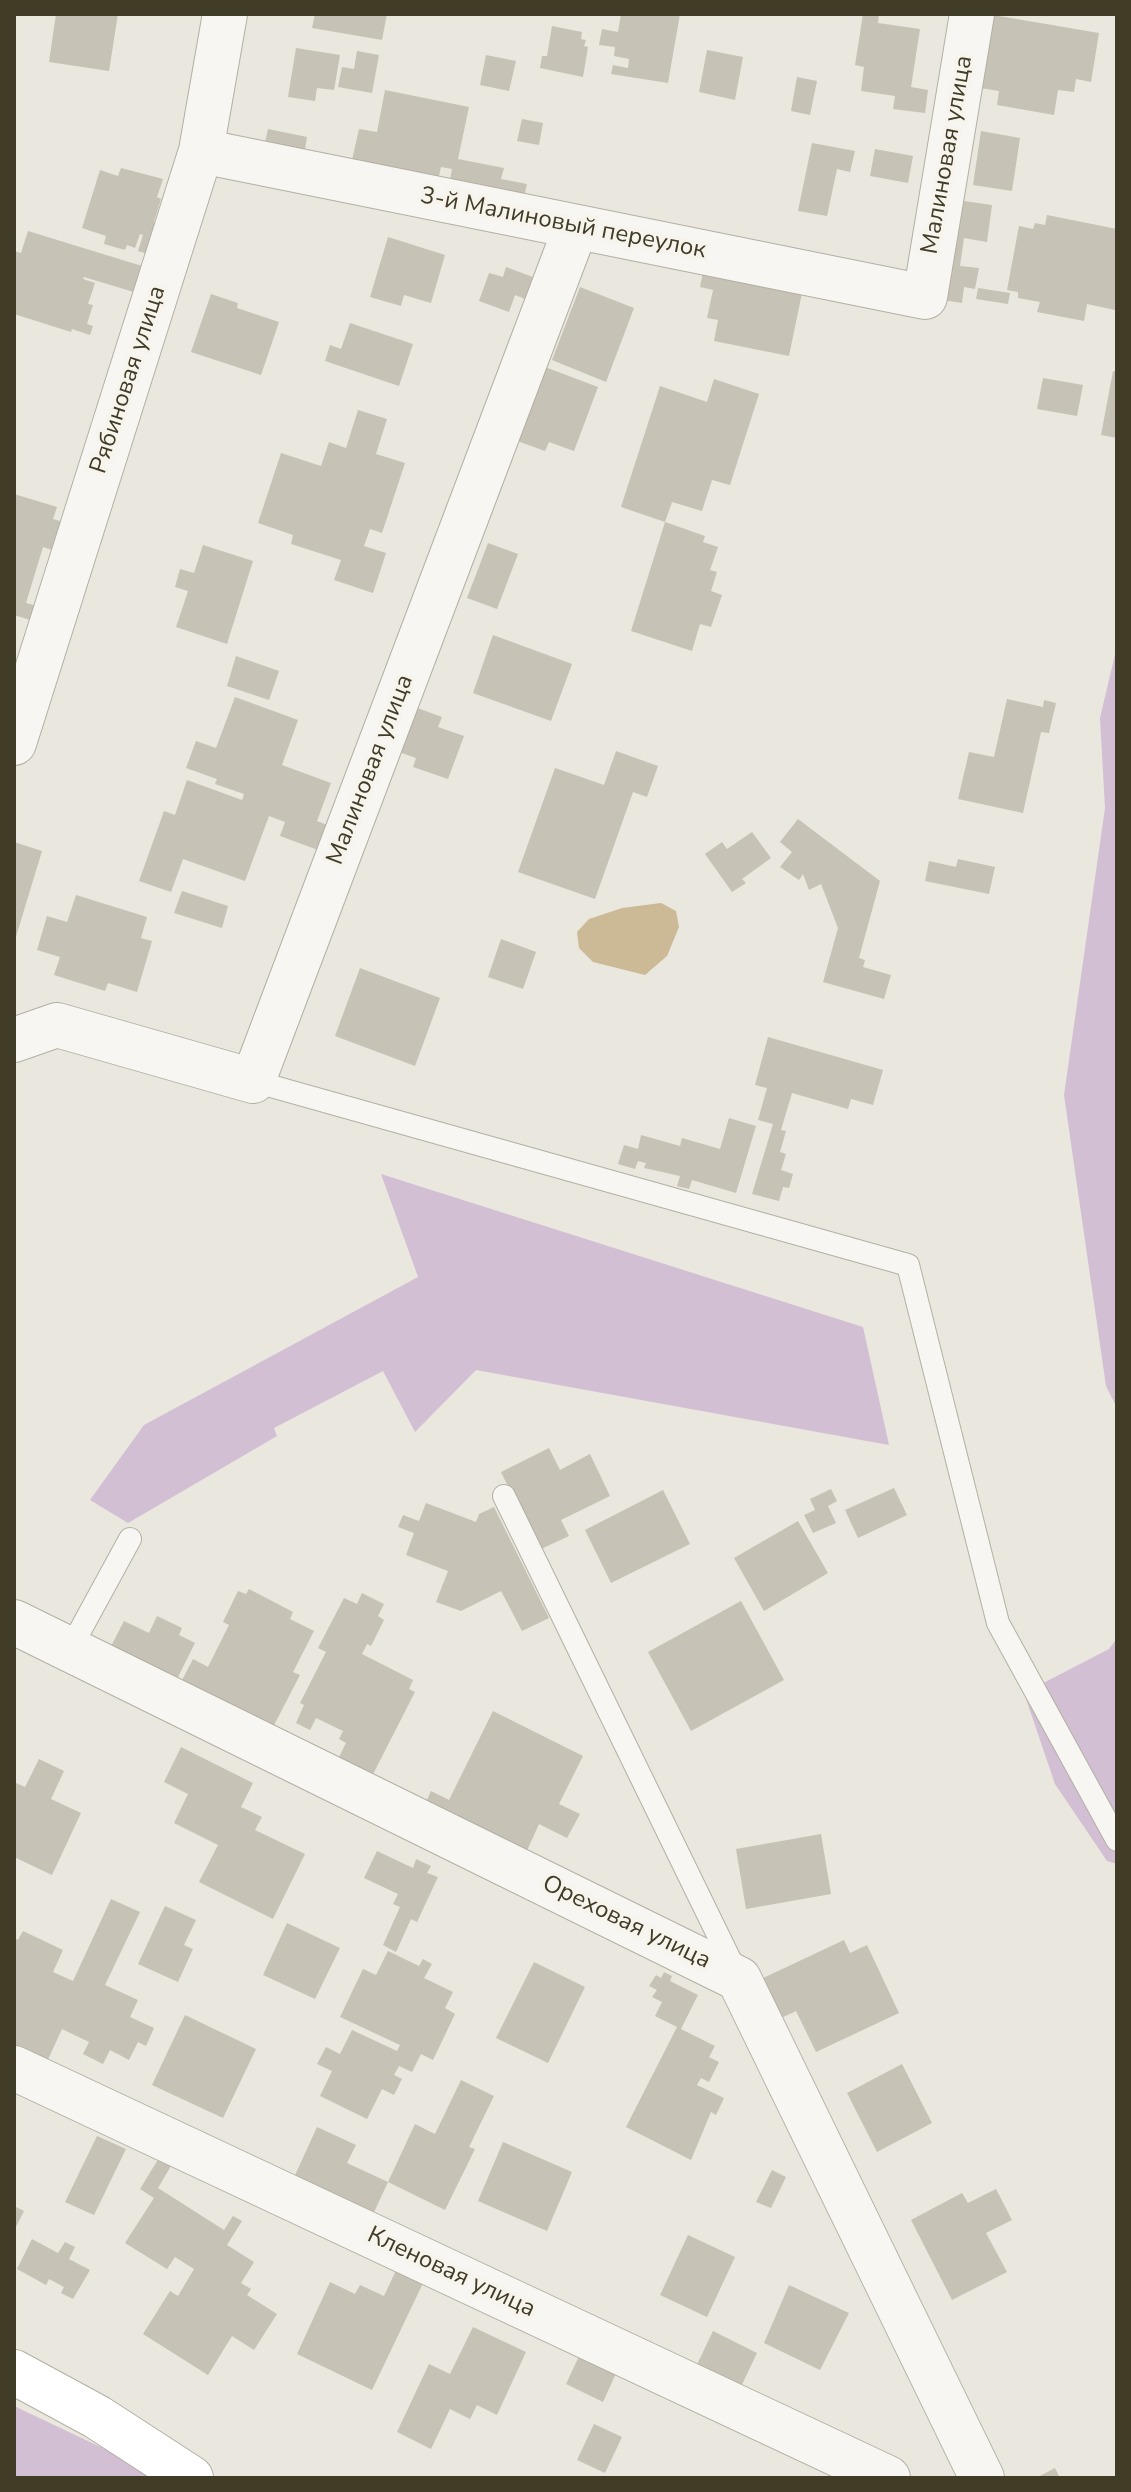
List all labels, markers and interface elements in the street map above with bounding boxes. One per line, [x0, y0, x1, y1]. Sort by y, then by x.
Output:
street label: Малиновая улица [916, 54, 980, 256]
street label: 3-й Малиновый переулок [418, 182, 708, 266]
street label: Рябиновая улица [85, 283, 173, 477]
street label: Малиновая улица [322, 671, 420, 869]
street label: Ореховая улица [537, 1870, 715, 1976]
street label: Кленовая улица [362, 2222, 540, 2324]

